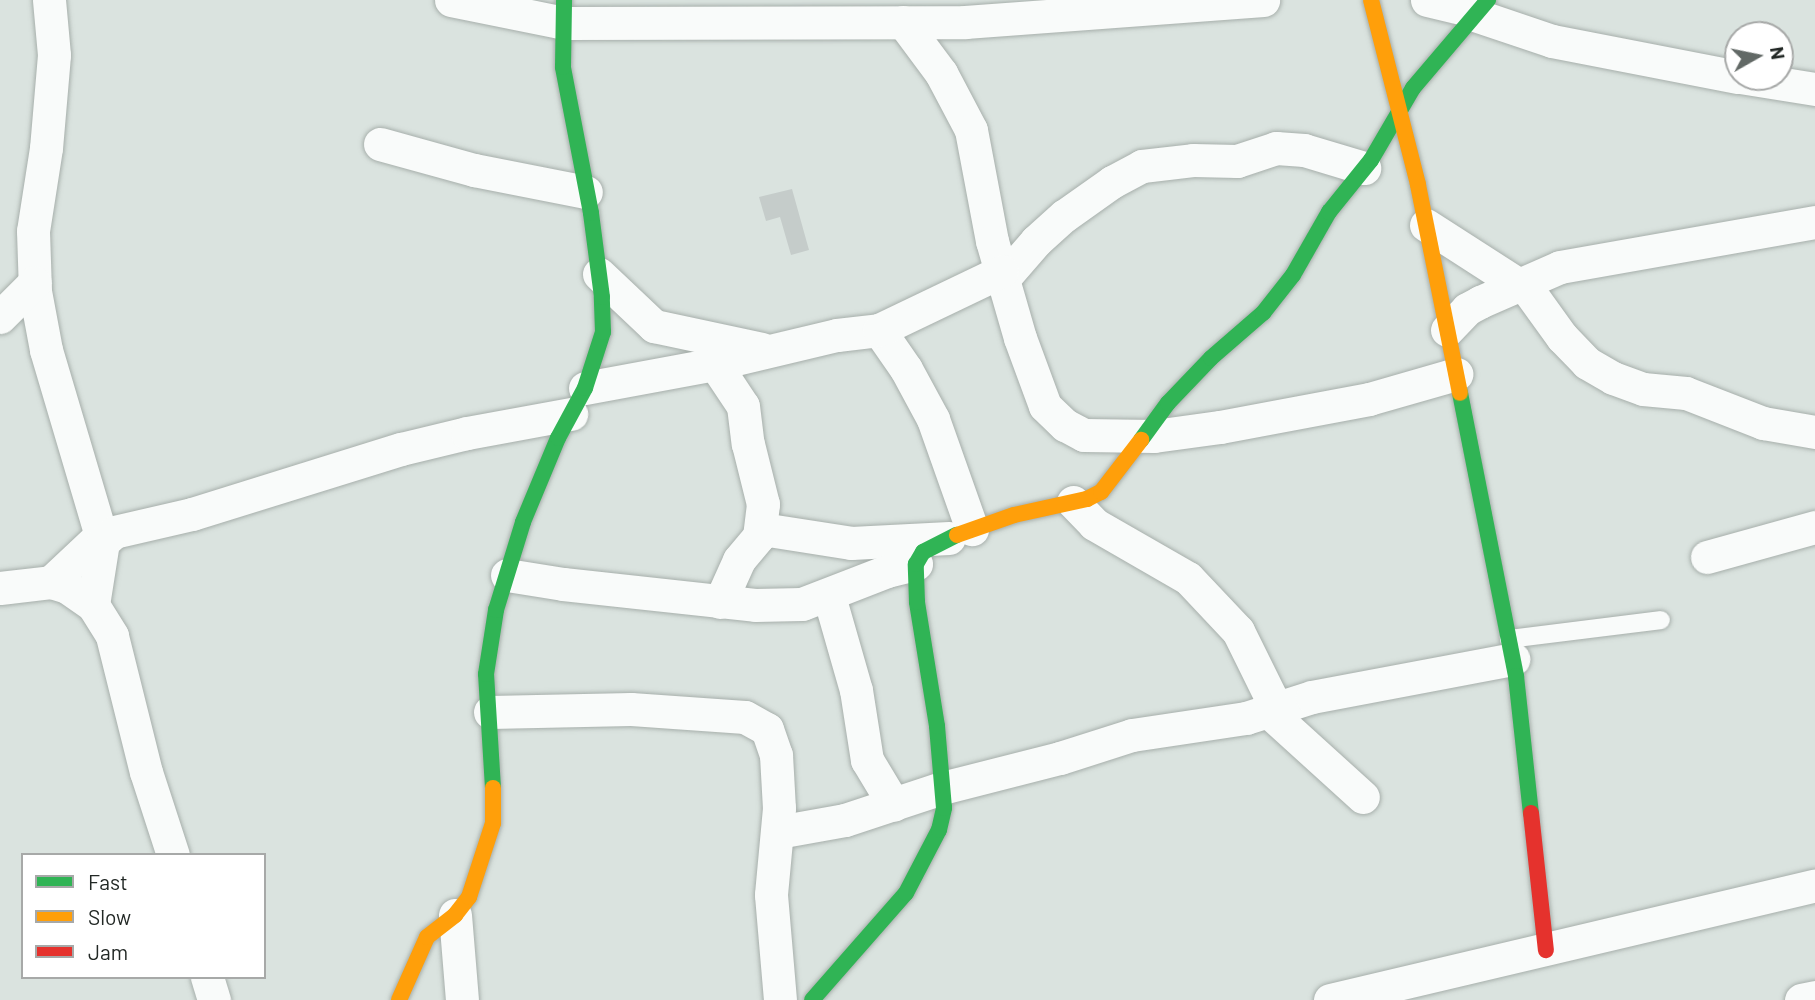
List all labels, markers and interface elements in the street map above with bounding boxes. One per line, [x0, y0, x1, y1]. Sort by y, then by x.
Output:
north arrow [1724, 21, 1794, 91]
text: N [1766, 45, 1791, 61]
legend [21, 853, 266, 979]
text: Fast [88, 869, 128, 894]
text: Slow [88, 904, 131, 929]
text: Jam [88, 939, 128, 964]

